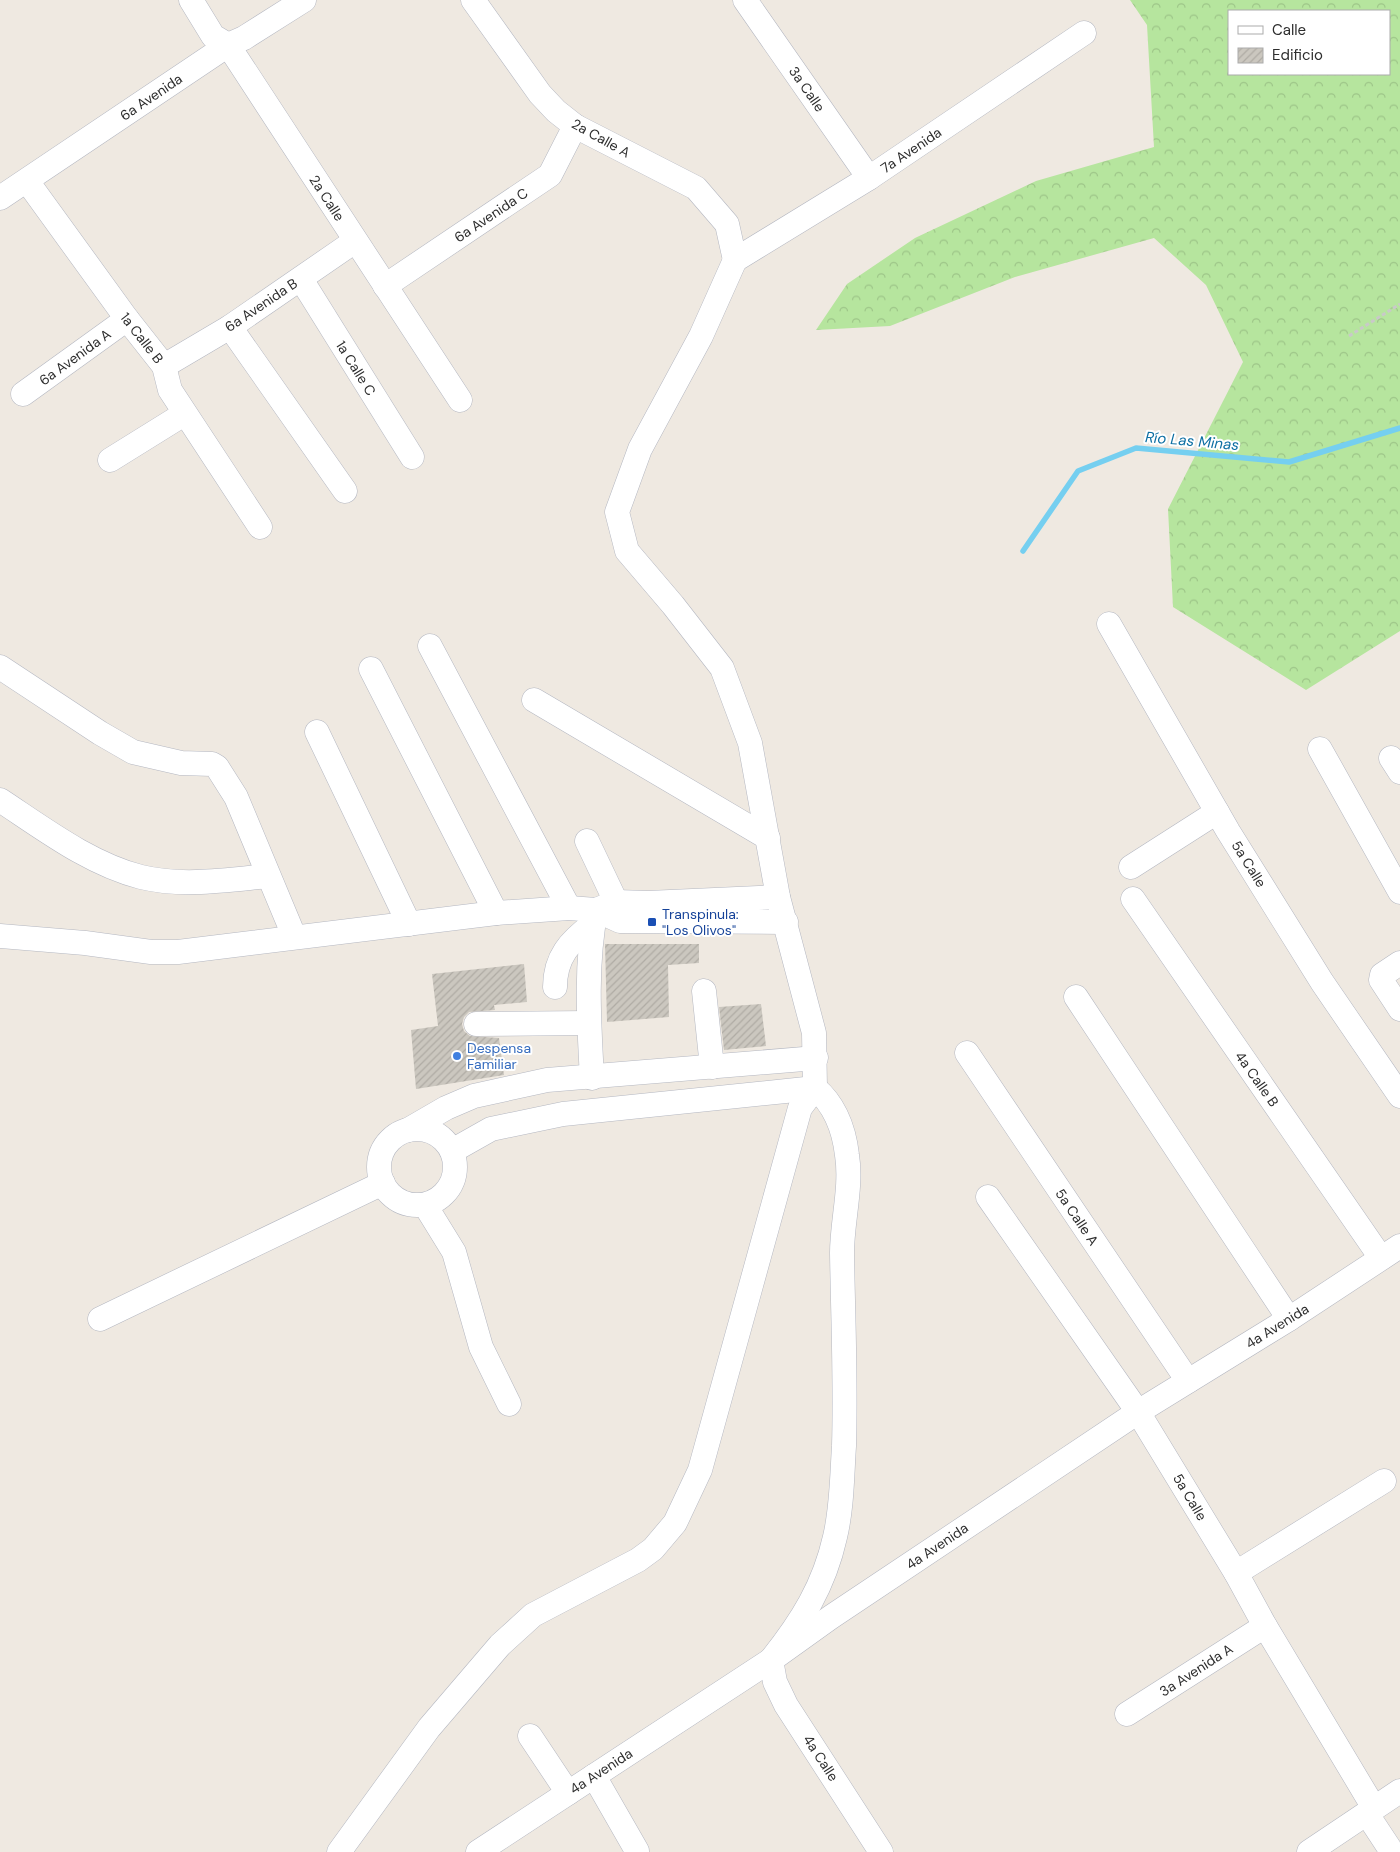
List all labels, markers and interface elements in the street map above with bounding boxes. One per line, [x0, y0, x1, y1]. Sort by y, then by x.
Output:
legend [1228, 10, 1390, 75]
text: Calle [1272, 20, 1306, 40]
text: Edificio [1272, 45, 1323, 65]
street label: 3a Calle [785, 63, 829, 115]
street label: 6a Avenida [116, 70, 186, 124]
street label: 2a Calle A [569, 115, 633, 161]
street label: 7a Avenida [877, 123, 945, 177]
street label: 2a Calle [305, 172, 349, 224]
street label: 6a Avenida C [451, 184, 531, 246]
street label: 6a Avenida B [221, 274, 301, 336]
street label: 1a Calle B [117, 309, 167, 367]
street label: 6a Avenida A [36, 325, 114, 389]
street label: 1a Calle C [332, 337, 380, 399]
water label: Río Las Minas [1144, 427, 1240, 455]
street label: 5a Calle [1228, 837, 1270, 891]
place label: Transpinula: "Los Olivos" [662, 905, 739, 939]
marker: Transpinula: "Los Olivos" [646, 916, 658, 928]
place label: Despensa Familiar [467, 1039, 531, 1073]
street label: 4a Calle B [1231, 1048, 1283, 1110]
marker: Despensa Familiar [451, 1050, 463, 1062]
street label: 5a Calle A [1051, 1185, 1103, 1249]
street label: 4a Avenida [1242, 1300, 1312, 1352]
street label: 5a Calle [1169, 1470, 1211, 1524]
street label: 4a Avenida [902, 1519, 972, 1573]
street label: 3a Avenida A [1156, 1640, 1236, 1700]
street label: 4a Calle [799, 1731, 843, 1785]
street label: 4a Avenida [566, 1744, 636, 1798]

